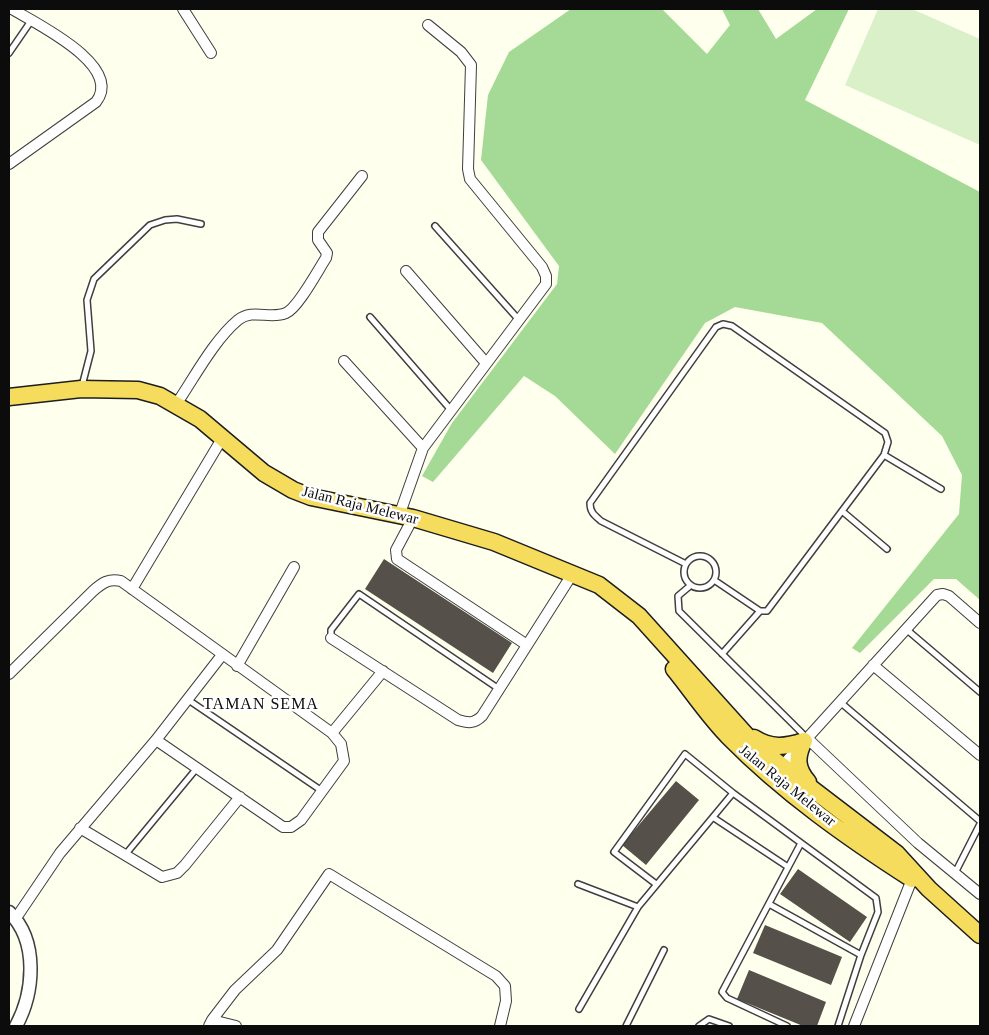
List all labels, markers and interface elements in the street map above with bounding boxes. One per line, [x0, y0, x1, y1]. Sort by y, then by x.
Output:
street label: Jalan Raja Melewar [300, 483, 420, 529]
district label: TAMAN SEMA [202, 695, 320, 715]
street label: Jalan Raja Melewar [735, 742, 839, 830]

